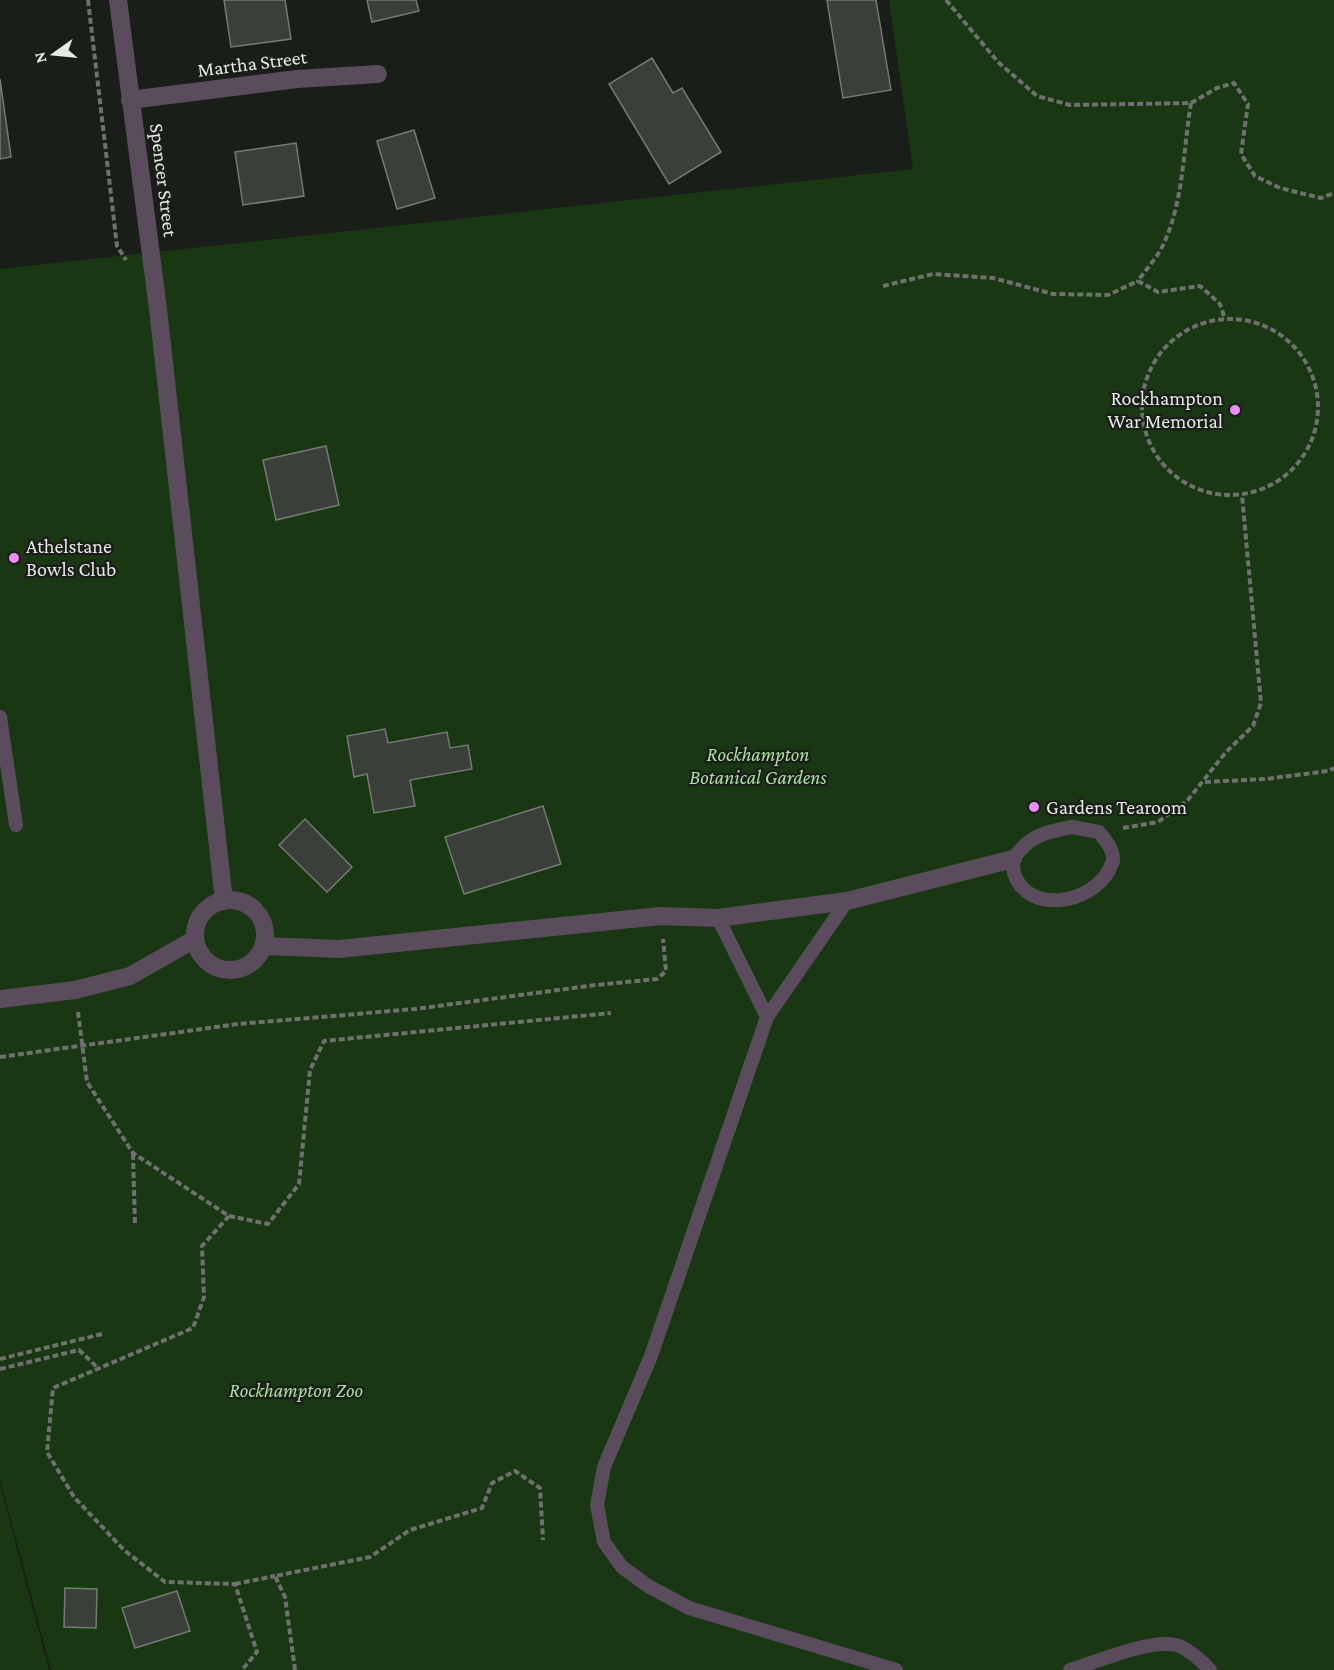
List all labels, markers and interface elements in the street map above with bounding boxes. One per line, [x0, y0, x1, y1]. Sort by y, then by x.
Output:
north arrow [24, 24, 84, 84]
street label: Martha Street [196, 45, 308, 81]
text: N [30, 50, 50, 65]
street label: Spencer Street [145, 122, 182, 238]
place label: Rockhampton War Memorial [1107, 387, 1223, 432]
marker: Rockhampton War Memorial [1228, 403, 1242, 417]
place label: Athelstane Bowls Club [26, 535, 116, 580]
marker: Athelstane Bowls Club [7, 551, 21, 565]
park label: Rockhampton Botanical Gardens [689, 743, 827, 788]
place label: Gardens Tearoom [1046, 796, 1187, 818]
marker: Gardens Tearoom [1027, 800, 1041, 814]
park label: Rockhampton Zoo [229, 1379, 363, 1402]

